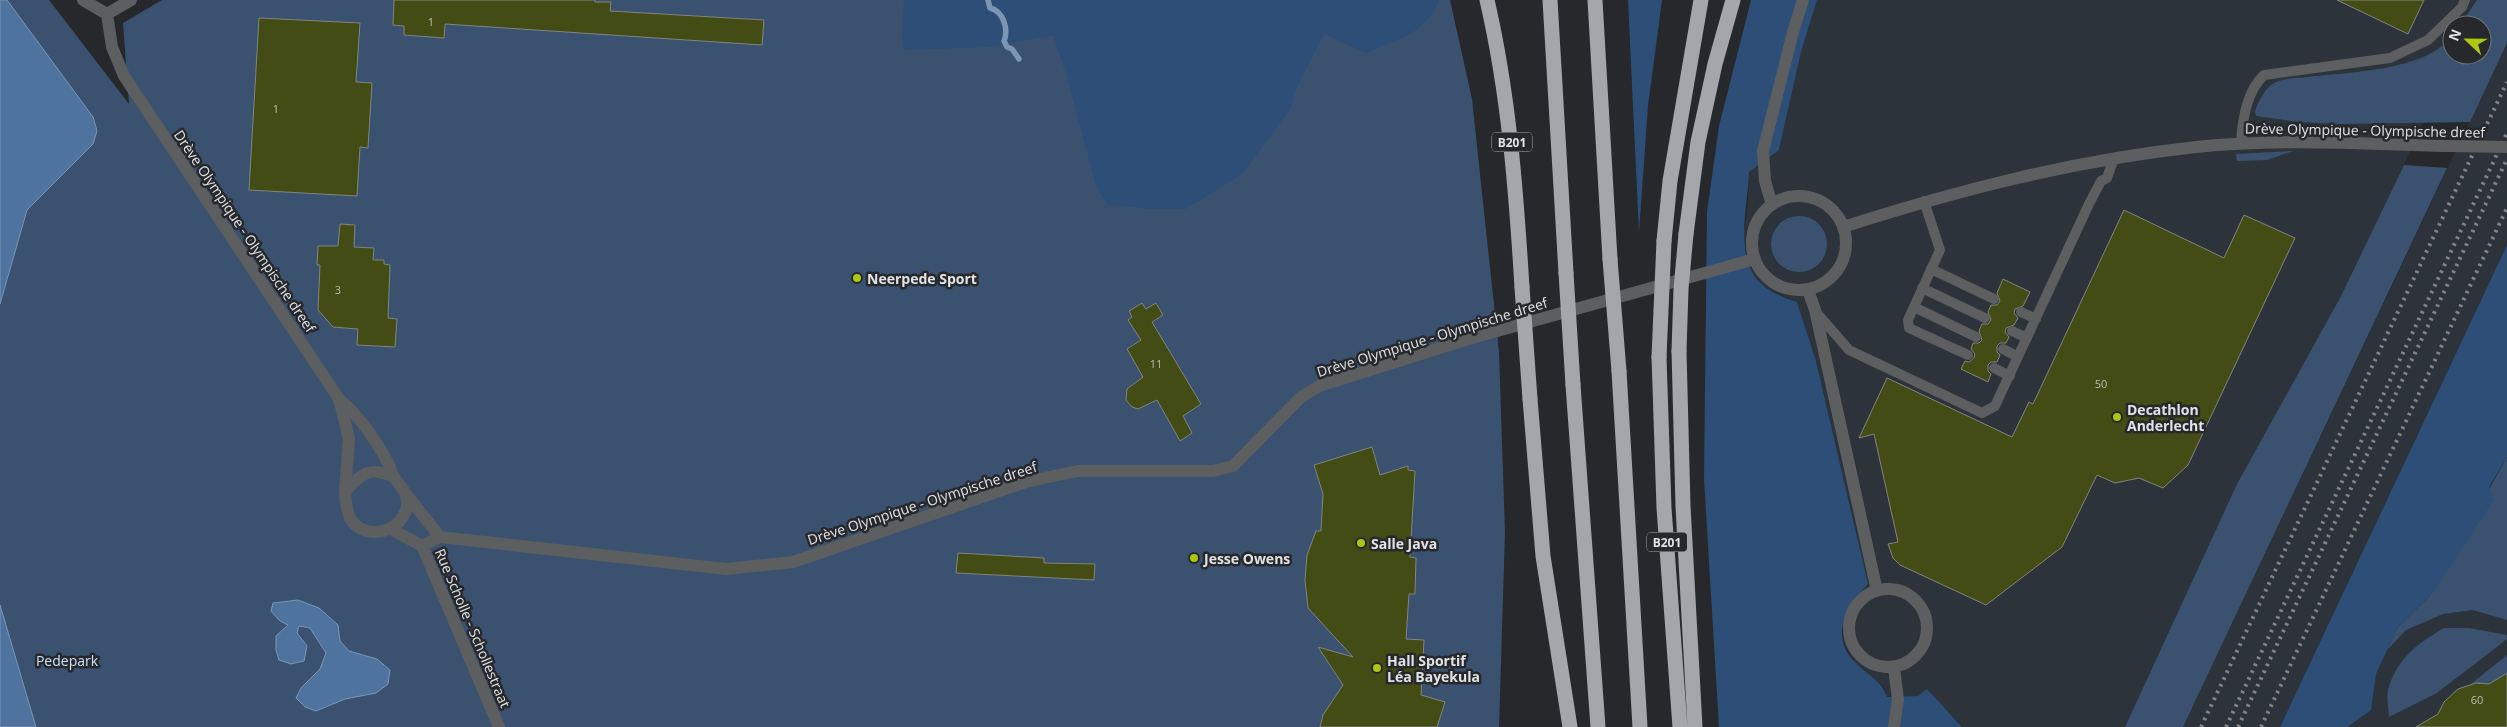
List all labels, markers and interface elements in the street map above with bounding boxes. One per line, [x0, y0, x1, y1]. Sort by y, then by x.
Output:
house number: 1 [428, 14, 434, 29]
north arrow [2442, 15, 2492, 65]
text: N [2444, 26, 2465, 44]
house number: 1 [273, 101, 279, 116]
street label: Drève Olympique - Olympische dreef [2245, 118, 2487, 142]
street label: Drève Olympique - Olympische dreef [170, 126, 321, 337]
road number: B201 [1492, 132, 1532, 152]
place label: Neerpede Sport [867, 269, 977, 288]
marker: Neerpede Sport [851, 272, 863, 284]
house number: 3 [335, 282, 341, 297]
street label: Drève Olympique - Olympische dreef [1314, 292, 1551, 381]
house number: 11 [1150, 356, 1162, 371]
house number: 50 [2095, 376, 2107, 391]
place label: Decathlon Anderlecht [2127, 400, 2204, 435]
marker: Decathlon Anderlecht [2111, 411, 2123, 423]
street label: Drève Olympique - Olympische dreef [805, 456, 1040, 549]
road number: B201 [1647, 532, 1687, 552]
place label: Salle Java [1371, 534, 1437, 553]
marker: Salle Java [1355, 537, 1367, 549]
street label: Rue Scholle - Schollestraat [431, 546, 515, 710]
place label: Jesse Owens [1202, 549, 1290, 568]
marker: Jesse Owens [1188, 552, 1200, 564]
park label: Pedepark [36, 651, 99, 670]
place label: Hall Sportif Léa Bayekula [1387, 651, 1480, 686]
marker: Hall Sportif Léa Bayekula [1371, 662, 1383, 674]
house number: 60 [2471, 692, 2483, 707]

